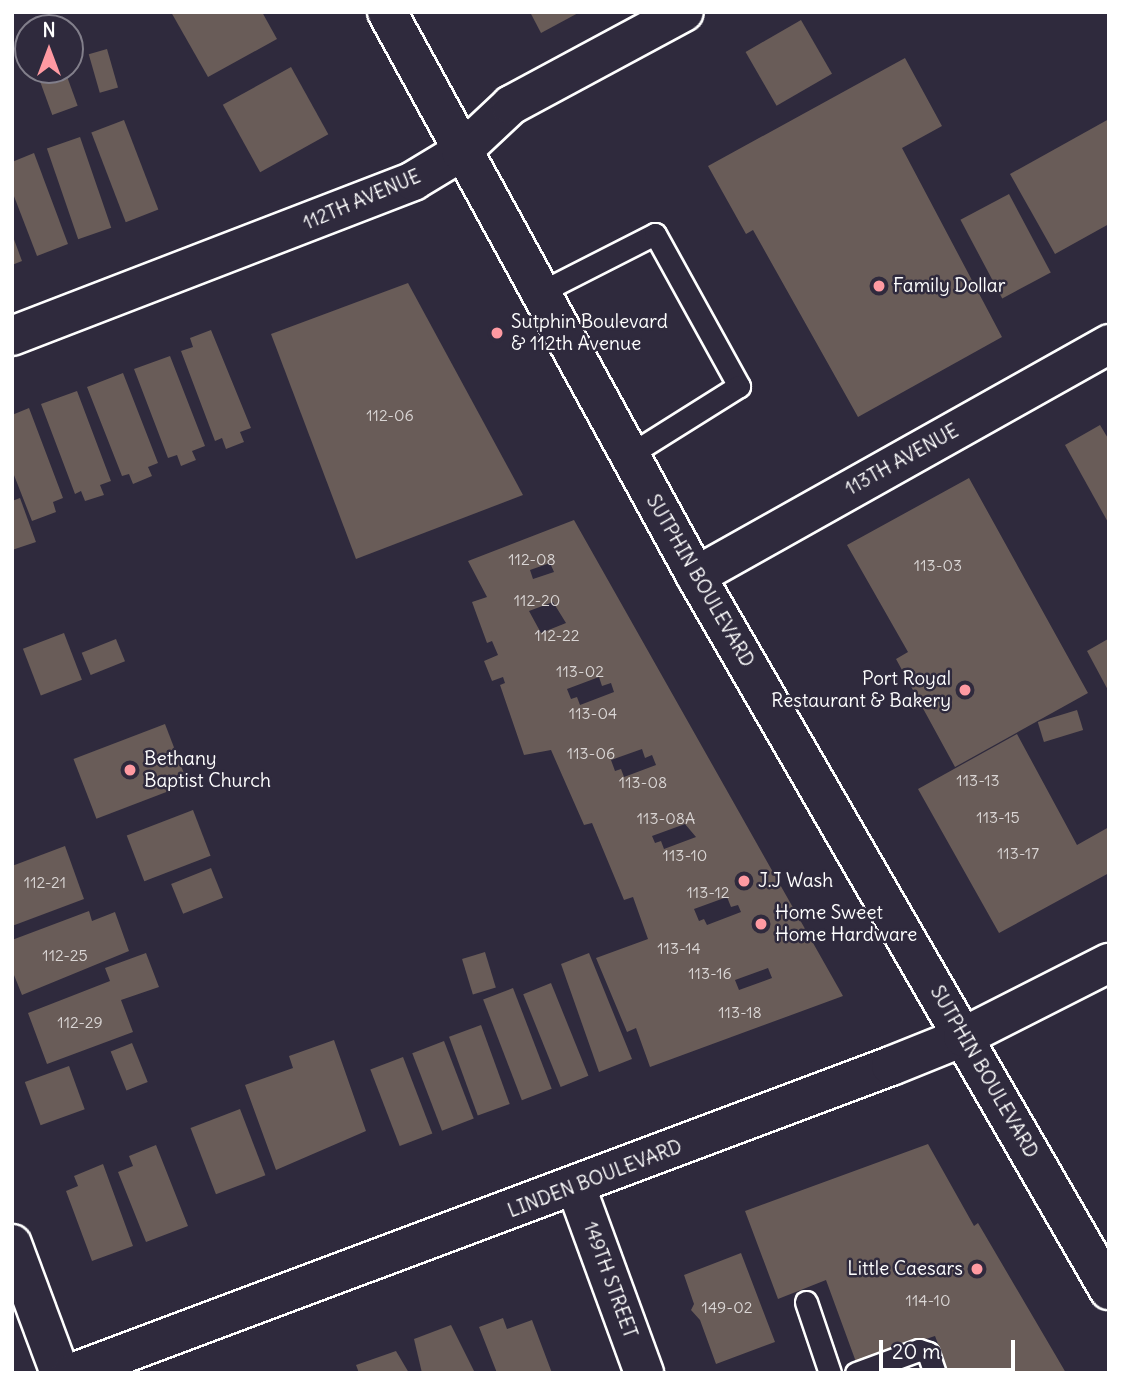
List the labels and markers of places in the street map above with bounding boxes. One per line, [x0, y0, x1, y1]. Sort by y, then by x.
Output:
place label: Family Dollar [893, 275, 1005, 297]
marker: Family Dollar [871, 278, 887, 294]
place label: Sutphin Boulevard & 112th Avenue [511, 311, 668, 355]
marker: Sutphin Boulevard & 112th Avenue [489, 325, 505, 341]
place label: Port Royal Restaurant & Bakery [771, 668, 951, 712]
marker: Port Royal Restaurant & Bakery [957, 682, 973, 698]
place label: Bethany Baptist Church [144, 748, 271, 792]
marker: Bethany Baptist Church [122, 762, 138, 778]
place label: J.J Wash [758, 870, 833, 892]
marker: J.J Wash [736, 873, 752, 889]
place label: Home Sweet Home Hardware [775, 902, 917, 946]
marker: Home Sweet Home Hardware [753, 916, 769, 932]
place label: Little Caesars [847, 1258, 963, 1280]
marker: Little Caesars [969, 1261, 985, 1277]

